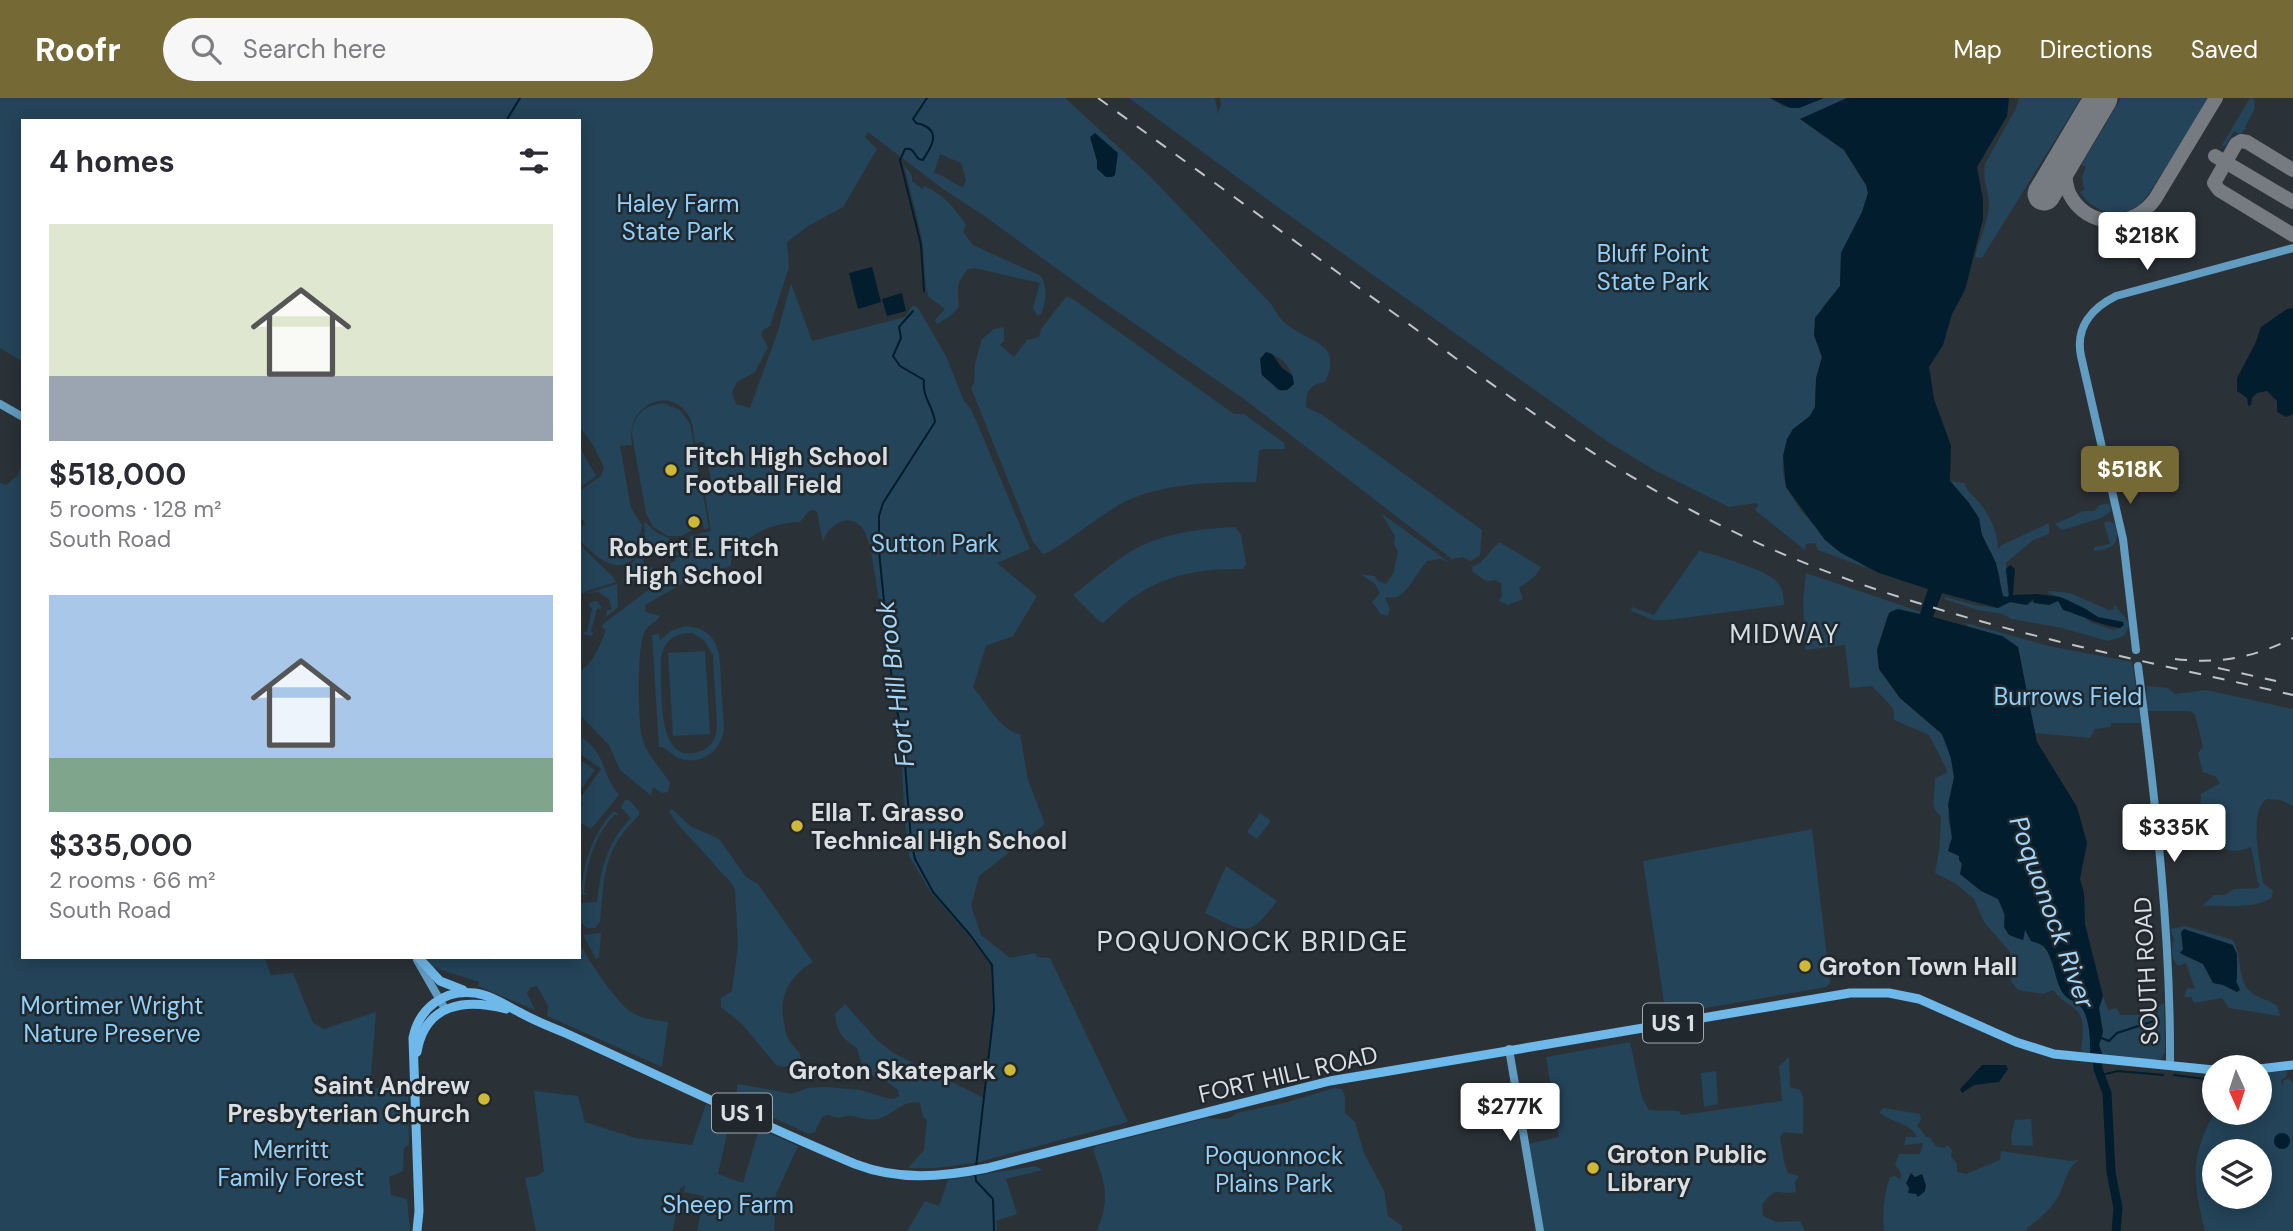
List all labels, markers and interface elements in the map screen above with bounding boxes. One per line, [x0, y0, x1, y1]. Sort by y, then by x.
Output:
search box [163, 18, 653, 81]
text: Roofr [35, 28, 121, 71]
icon: search [187, 30, 225, 68]
text: Search here [243, 32, 386, 66]
text: Map [1954, 34, 2002, 65]
text: Directions [2040, 34, 2153, 65]
text: Saved [2191, 34, 2258, 65]
text: 4 homes [49, 142, 175, 181]
icon: filters [515, 142, 553, 180]
park label: Haley Farm State Park [617, 188, 739, 247]
pin: $218K [2098, 212, 2196, 272]
text: $218K [2114, 220, 2180, 250]
park label: Bluff Point State Park [1597, 238, 1709, 297]
icon: home [238, 269, 364, 395]
place label: Fitch High School Football Field [685, 441, 888, 500]
pin: $518K [2081, 446, 2179, 506]
text: $518K [2097, 454, 2163, 484]
text: $518,000 [49, 455, 186, 494]
marker: Fitch High School Football Field [663, 462, 679, 478]
text: 5 rooms · 128 m² [49, 494, 222, 524]
marker: Robert E. Fitch High School [686, 514, 702, 530]
text: South Road [49, 524, 171, 554]
park label: Sutton Park [871, 528, 999, 559]
place label: Robert E. Fitch High School [609, 532, 779, 591]
water label: Fort Hill Brook [868, 598, 922, 769]
district label: MIDWAY [1730, 617, 1840, 651]
icon: home [238, 640, 364, 766]
park label: Burrows Field [1994, 681, 2142, 712]
place label: Ella T. Grasso Technical High School [811, 797, 1067, 856]
pin: $335K [2125, 804, 2223, 864]
water label: Poquonock River [2001, 811, 2103, 1014]
text: $335K [2139, 812, 2209, 842]
marker: Ella T. Grasso Technical High School [789, 818, 805, 834]
text: $335,000 [49, 826, 193, 865]
text: 2 rooms · 66 m² [49, 865, 216, 895]
text: South Road [49, 895, 171, 925]
street label: SOUTH ROAD [2127, 896, 2165, 1046]
district label: POQUONOCK BRIDGE [1097, 923, 1409, 960]
place label: Groton Town Hall [1819, 951, 2017, 982]
marker: Groton Town Hall [1797, 958, 1813, 974]
park label: Mortimer Wright Nature Preserve [21, 990, 203, 1049]
road number: US 1 [1643, 1004, 1703, 1042]
street label: FORT HILL ROAD [1195, 1038, 1381, 1110]
place label: Groton Skatepark [789, 1055, 996, 1086]
north arrow [2202, 1055, 2272, 1125]
map controls [2202, 1055, 2272, 1209]
marker: Groton Skatepark [1002, 1062, 1018, 1078]
place label: Saint Andrew Presbyterian Church [228, 1070, 470, 1129]
pin: $277K [1461, 1084, 1559, 1143]
marker: Saint Andrew Presbyterian Church [476, 1091, 492, 1107]
text: $277K [1477, 1091, 1543, 1121]
road number: US 1 [712, 1094, 772, 1132]
park label: Merritt Family Forest [218, 1134, 364, 1193]
place label: Groton Public Library [1607, 1139, 1767, 1198]
button: layers [2202, 1139, 2272, 1209]
park label: Poquonnock Plains Park [1205, 1140, 1343, 1199]
marker: Groton Public Library [1585, 1160, 1601, 1176]
park label: Sheep Farm [662, 1189, 794, 1220]

